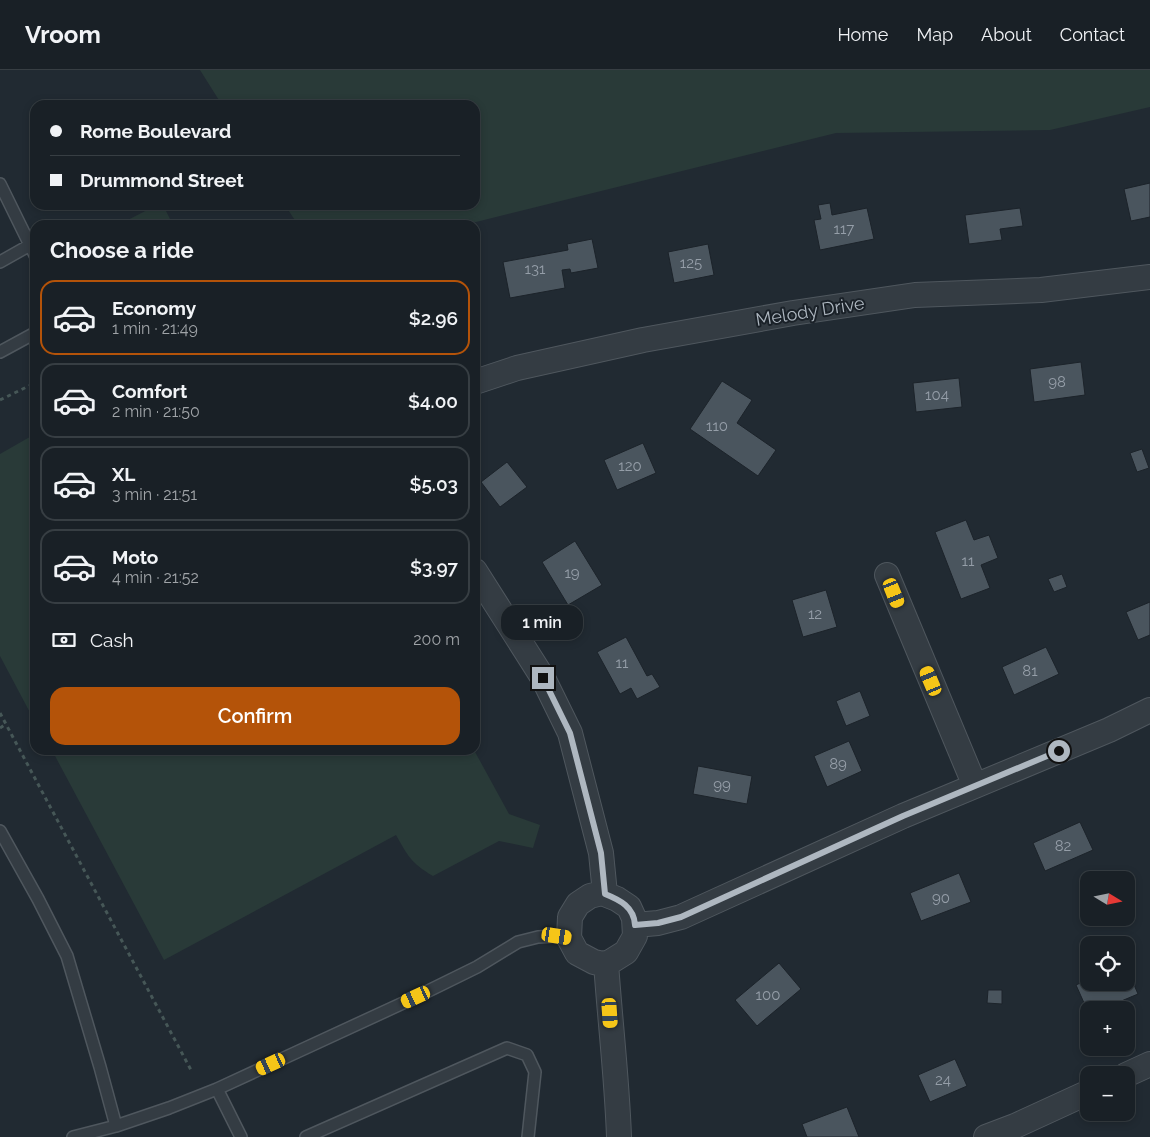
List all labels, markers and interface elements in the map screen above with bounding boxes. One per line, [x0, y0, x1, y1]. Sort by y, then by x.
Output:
text: Vroom [25, 20, 101, 49]
text: Home [837, 24, 888, 45]
text: Map [916, 24, 953, 45]
text: About [981, 24, 1032, 45]
text: Contact [1060, 24, 1125, 45]
text: Rome Boulevard [80, 120, 231, 142]
text: Drummond Street [80, 169, 244, 191]
house number: 117 [834, 220, 854, 238]
text: Choose a ride [50, 237, 194, 263]
house number: 125 [680, 254, 702, 272]
house number: 131 [525, 260, 546, 278]
street label: Melody Drive [754, 292, 866, 330]
icon: car [52, 295, 97, 340]
text: Economy [112, 297, 196, 319]
text: $2.96 [409, 307, 458, 329]
text: 1 min · 21:49 [112, 319, 198, 338]
house number: 98 [1048, 373, 1066, 391]
icon: car [52, 378, 97, 423]
text: Comfort [112, 380, 187, 402]
house number: 104 [925, 386, 949, 404]
text: $4.00 [408, 390, 458, 412]
text: 2 min · 21:50 [112, 402, 200, 421]
house number: 110 [706, 417, 728, 435]
house number: 120 [618, 457, 642, 475]
icon: car [52, 461, 97, 506]
text: XL [112, 463, 135, 485]
text: $5.03 [409, 473, 458, 495]
text: 3 min · 21:51 [112, 485, 197, 504]
icon: car [52, 544, 97, 589]
text: Moto [112, 546, 158, 568]
house number: 11 [962, 552, 975, 570]
text: $3.97 [410, 556, 458, 578]
house number: 19 [564, 564, 580, 582]
text: 4 min · 21:52 [112, 568, 199, 587]
car [881, 576, 906, 610]
house number: 12 [808, 605, 822, 623]
callout: 1 min [502, 606, 584, 640]
text: 1 min [522, 613, 562, 632]
icon: cash [50, 626, 78, 654]
text: Cash [90, 629, 134, 651]
text: 200 m [413, 630, 460, 649]
house number: 11 [616, 654, 629, 672]
house number: 81 [1022, 662, 1038, 680]
car [918, 664, 943, 698]
route end [532, 667, 554, 689]
button: Confirm [50, 687, 460, 745]
route start [1048, 740, 1070, 762]
house number: 89 [829, 755, 847, 773]
house number: 99 [713, 776, 731, 794]
house number: 82 [1055, 837, 1072, 855]
north arrow [1080, 871, 1135, 926]
map controls [1080, 871, 1135, 1121]
house number: 90 [932, 889, 950, 907]
car [541, 926, 572, 946]
button: locate [1080, 936, 1135, 991]
car [399, 984, 432, 1010]
house number: 100 [756, 986, 780, 1004]
car [601, 998, 618, 1028]
button: + [1080, 1001, 1135, 1056]
car [254, 1051, 287, 1077]
button: − [1080, 1066, 1135, 1121]
house number: 24 [935, 1071, 951, 1089]

